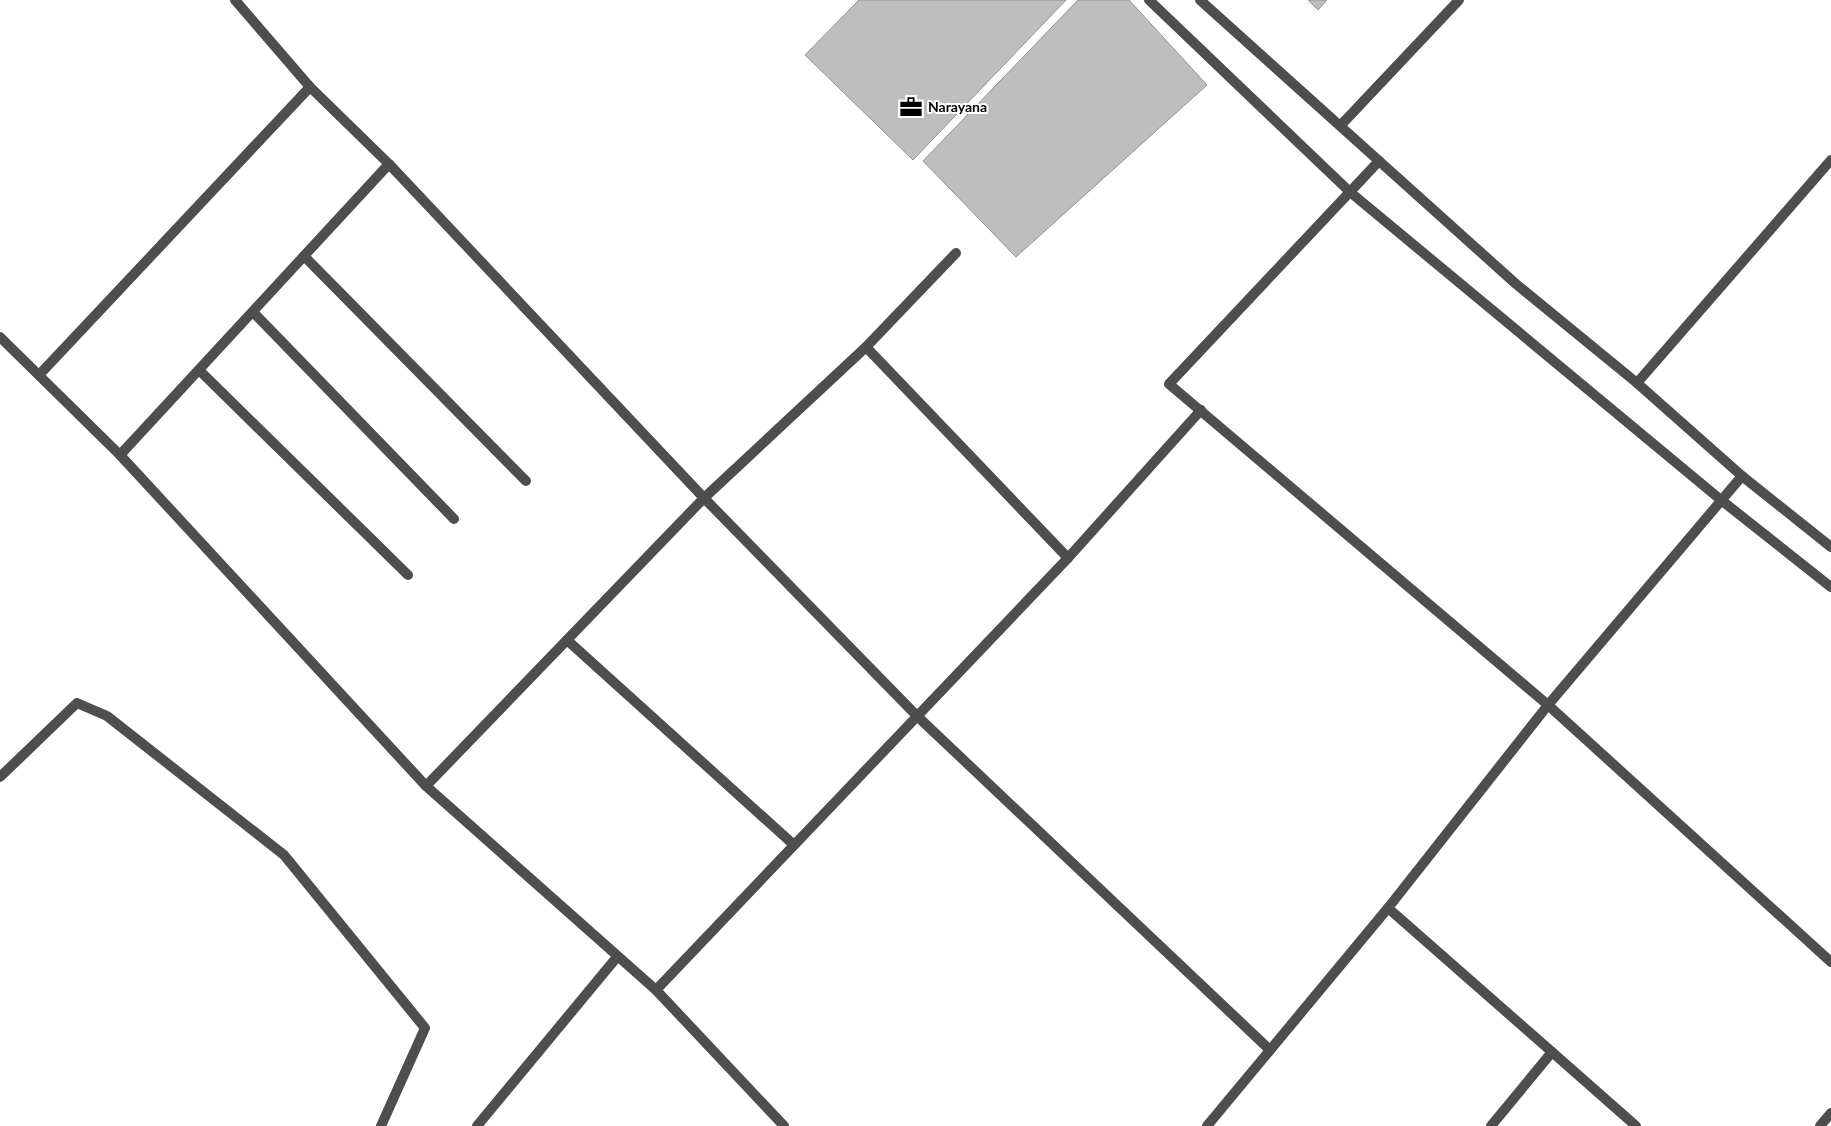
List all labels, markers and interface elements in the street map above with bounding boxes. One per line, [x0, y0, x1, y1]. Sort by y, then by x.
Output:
office icon: Narayana [898, 94, 924, 120]
place label: Narayana [928, 98, 987, 115]

